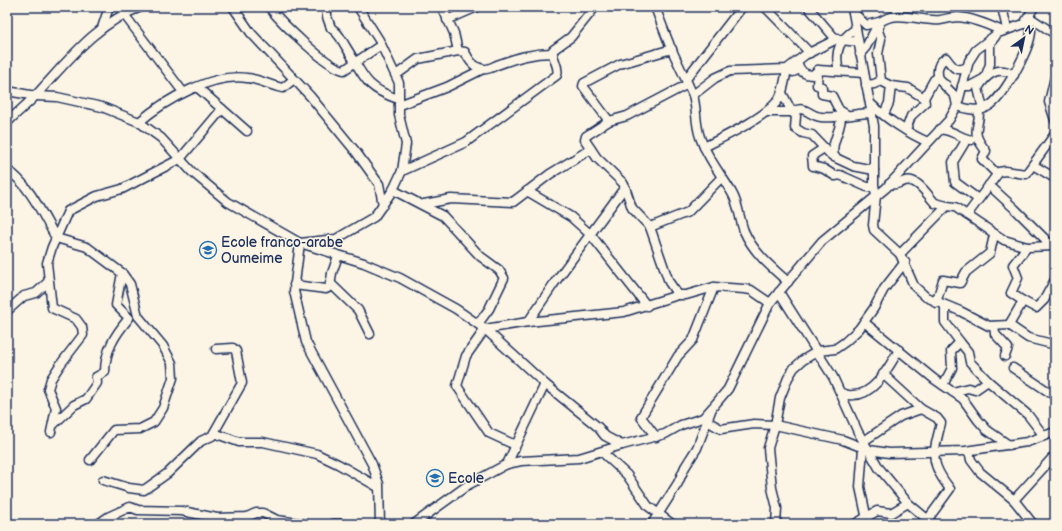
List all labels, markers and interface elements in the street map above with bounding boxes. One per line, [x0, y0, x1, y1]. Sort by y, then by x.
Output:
north arrow [1004, 18, 1044, 58]
text: N [1022, 22, 1036, 38]
place label: Ecole franco-arabe Oumeime [221, 234, 343, 267]
school or university icon: Ecole franco-arabe Oumeime [198, 240, 218, 260]
school or university icon: Ecole [425, 468, 445, 488]
place label: Ecole [448, 470, 484, 487]

